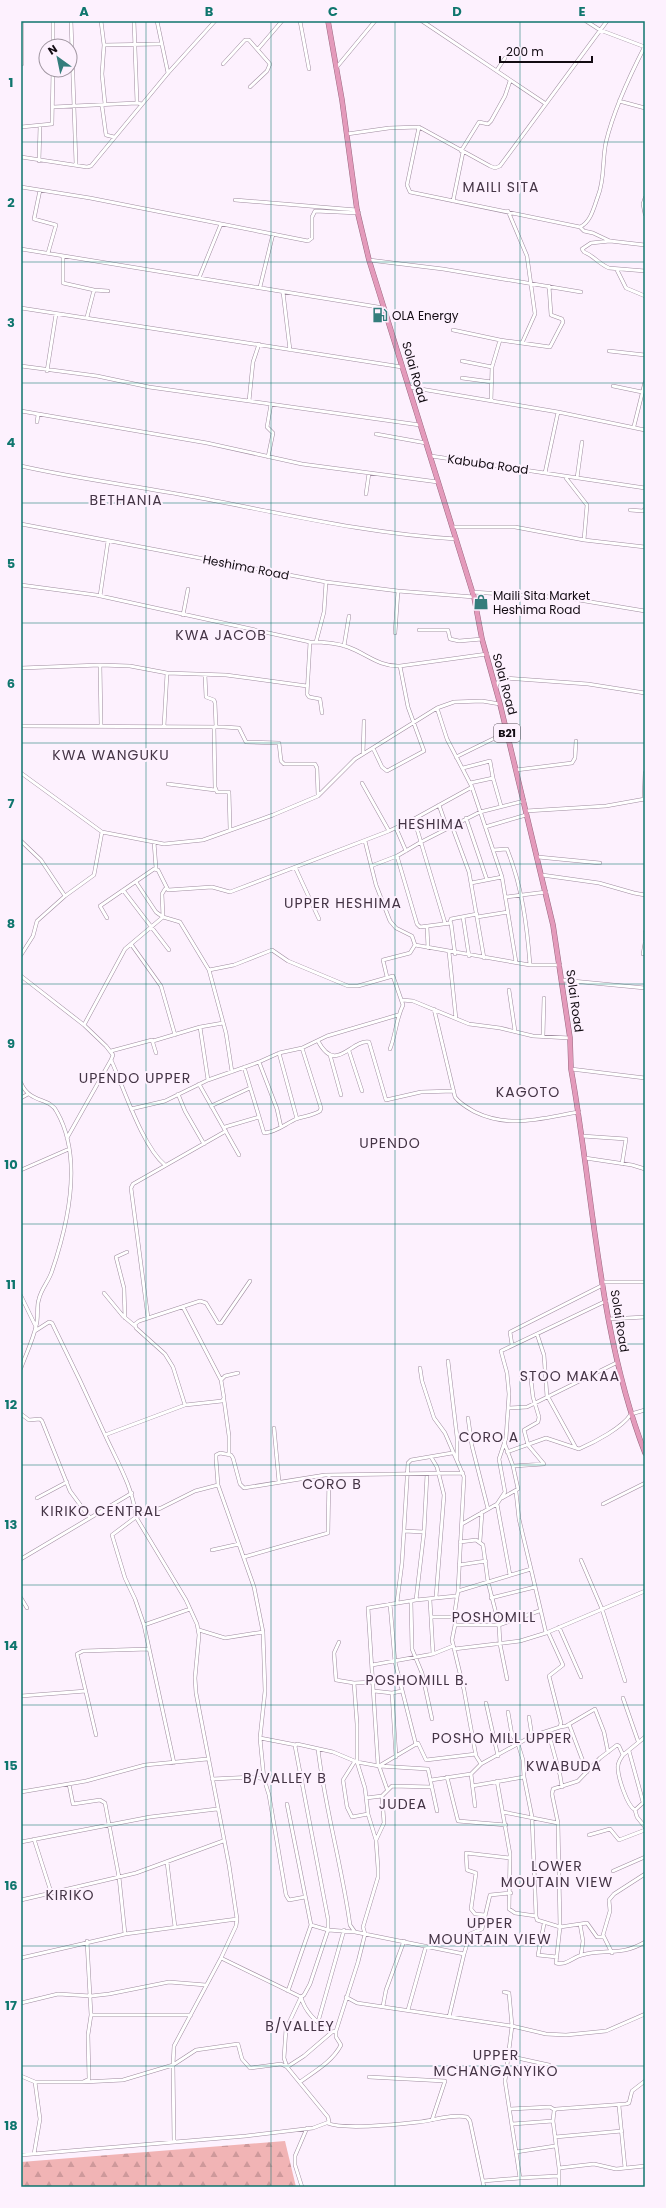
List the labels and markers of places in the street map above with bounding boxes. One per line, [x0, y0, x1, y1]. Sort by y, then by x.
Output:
fuel station icon: OLA Energy [371, 306, 389, 324]
place label: OLA Energy [392, 307, 459, 324]
place label: Maili Sita Market Heshima Road [493, 587, 590, 618]
shop icon: Maili Sita Market Heshima Road [472, 593, 490, 611]

